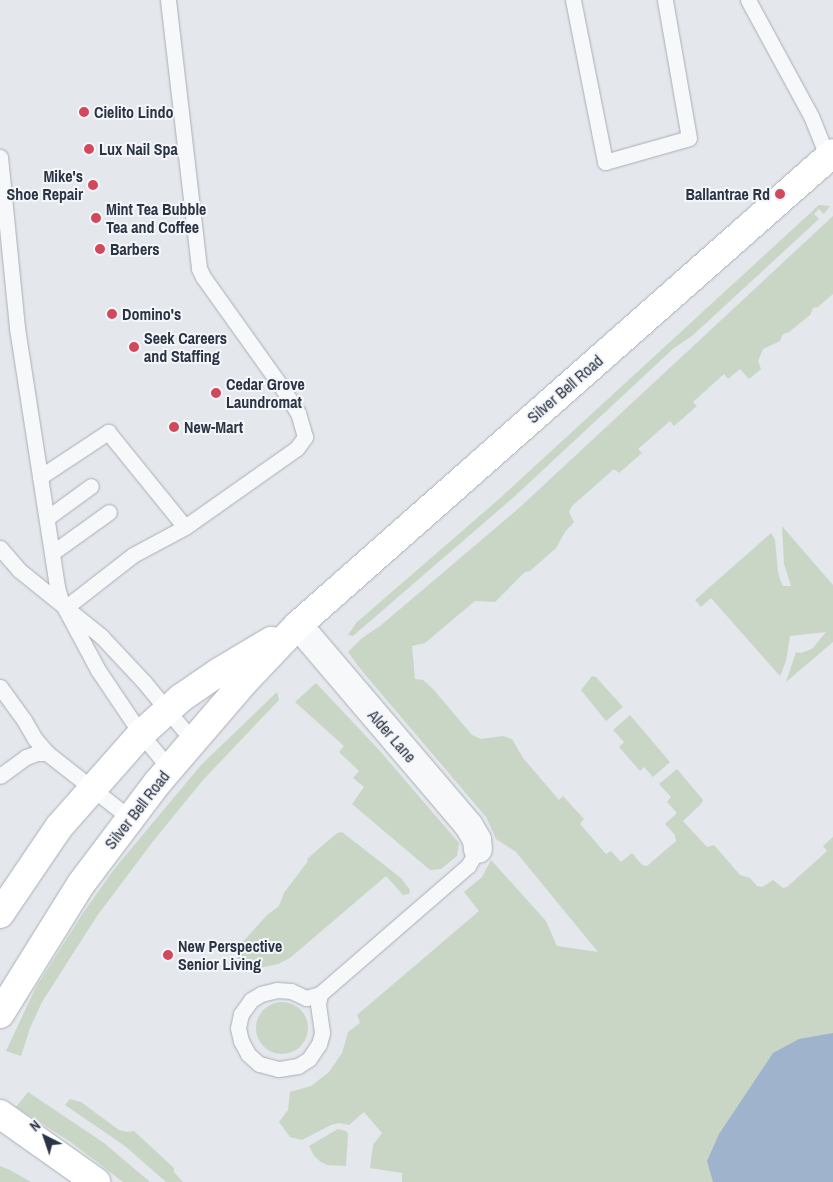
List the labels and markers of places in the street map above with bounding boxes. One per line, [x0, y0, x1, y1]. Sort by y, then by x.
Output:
place label: Cielito Lindo [94, 102, 173, 122]
marker: Cielito Lindo [78, 106, 90, 118]
place label: Lux Nail Spa [99, 139, 178, 159]
marker: Lux Nail Spa [83, 143, 95, 155]
place label: Mike's Shoe Repair [6, 166, 83, 204]
marker: Mike's Shoe Repair [87, 179, 99, 191]
place label: Ballantrae Rd [685, 184, 770, 204]
marker: Ballantrae Rd [774, 188, 786, 200]
place label: Mint Tea Bubble Tea and Coffee [106, 199, 206, 237]
marker: Mint Tea Bubble Tea and Coffee [90, 212, 102, 224]
place label: Barbers [110, 239, 160, 259]
marker: Barbers [94, 243, 106, 255]
place label: Domino's [122, 304, 181, 324]
marker: Domino's [106, 308, 118, 320]
place label: Seek Careers and Staffing [144, 328, 227, 366]
marker: Seek Careers and Staffing [128, 341, 140, 353]
place label: Cedar Grove Laundromat [226, 374, 305, 412]
marker: Cedar Grove Laundromat [210, 387, 222, 399]
place label: New-Mart [184, 417, 243, 437]
marker: New-Mart [168, 421, 180, 433]
place label: New Perspective Senior Living [178, 936, 282, 974]
marker: New Perspective Senior Living [162, 949, 174, 961]

